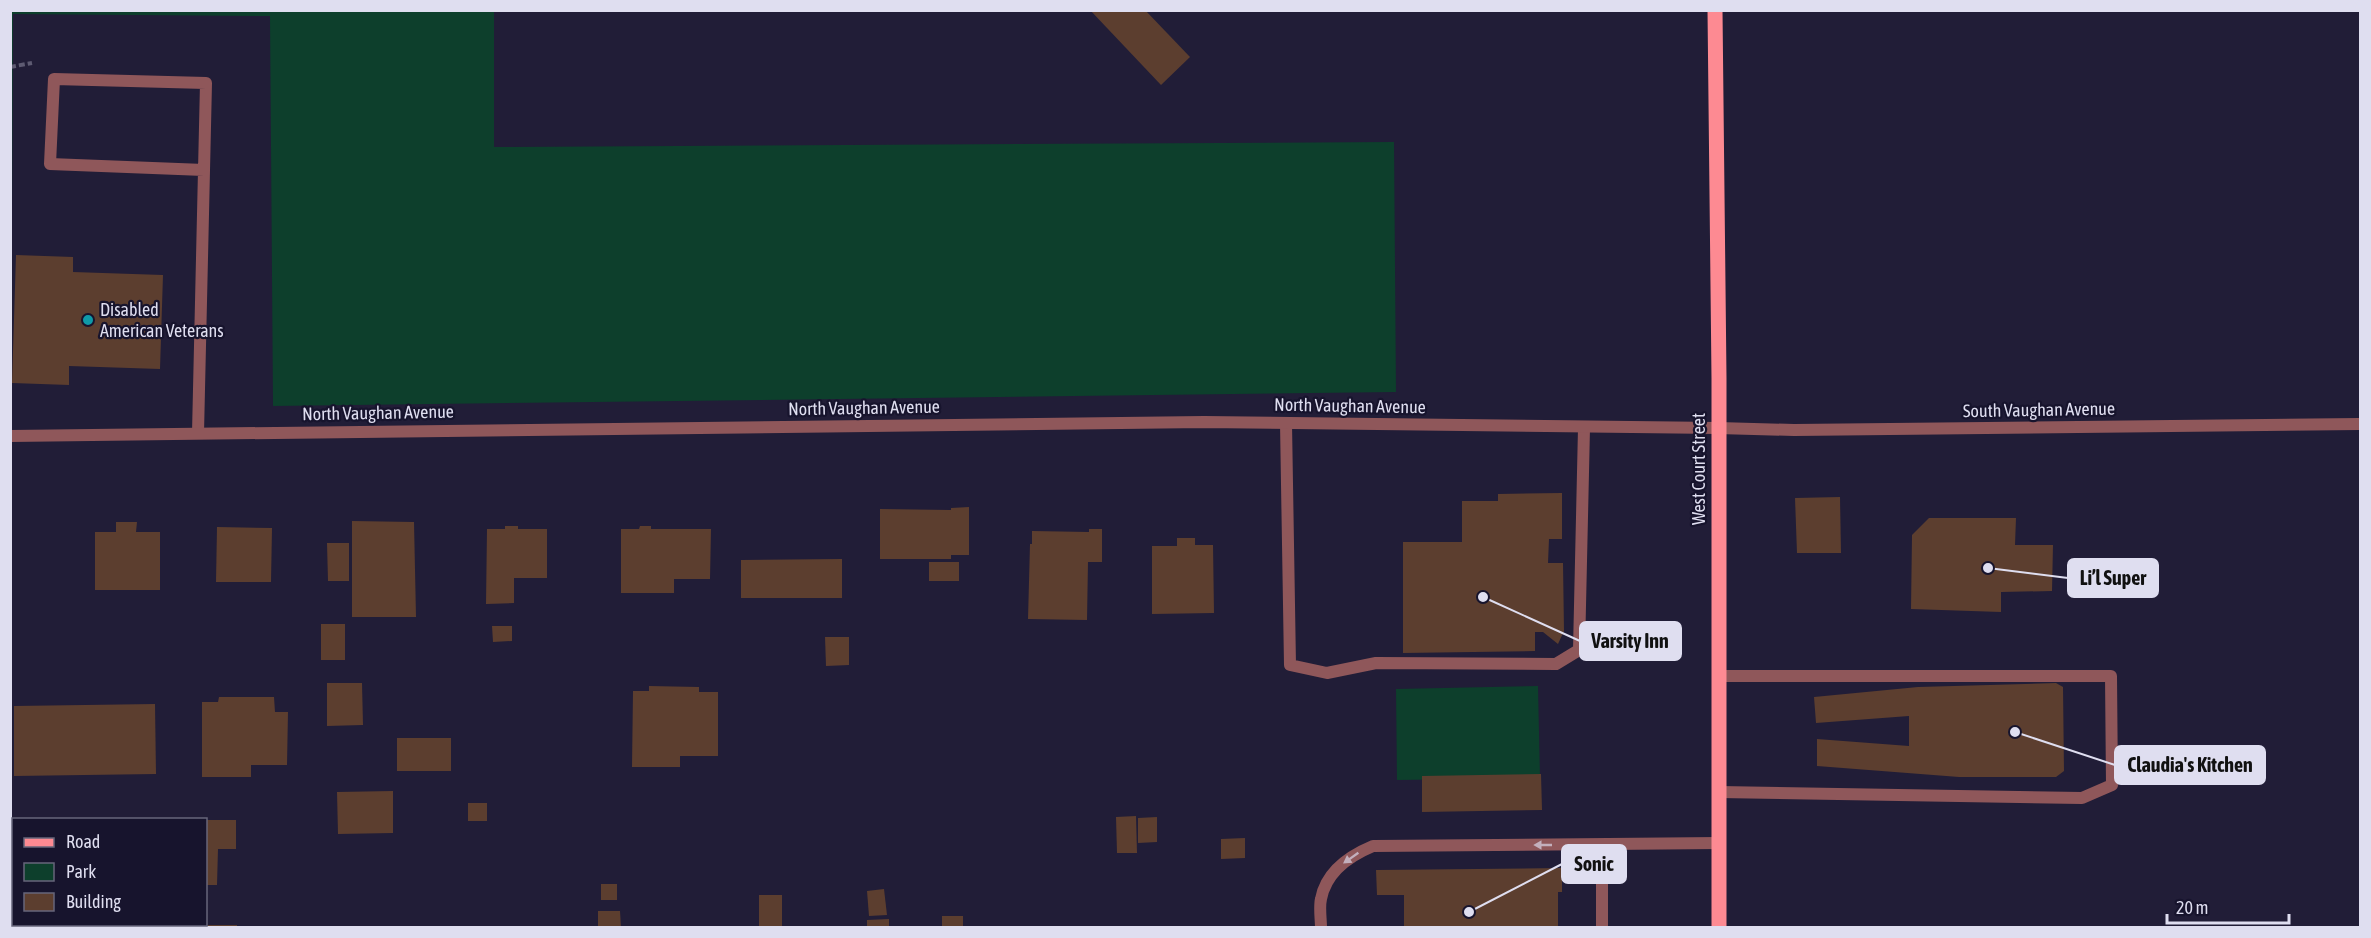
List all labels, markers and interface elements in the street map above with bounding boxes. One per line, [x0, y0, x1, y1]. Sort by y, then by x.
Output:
place label: Disabled American Veterans [100, 299, 224, 341]
marker: Disabled American Veterans [81, 313, 95, 327]
street label: North Vaughan Avenue [1274, 394, 1426, 417]
street label: North Vaughan Avenue [788, 396, 940, 419]
street label: South Vaughan Avenue [1963, 398, 2115, 421]
street label: North Vaughan Avenue [302, 401, 454, 424]
street label: West Court Street [1688, 413, 1709, 525]
callout: Li’l Super [2068, 559, 2158, 597]
text: Li’l Super [2080, 566, 2147, 589]
callout: Varsity Inn [1580, 622, 1681, 660]
text: Varsity Inn [1590, 629, 1669, 652]
callout: Claudia's Kitchen [2115, 746, 2265, 784]
text: Claudia's Kitchen [2127, 753, 2253, 776]
legend [12, 818, 207, 926]
text: Road [66, 831, 100, 852]
one-way arrow [1534, 840, 1553, 850]
callout: Sonic [1562, 845, 1626, 883]
one-way arrow [1343, 852, 1360, 863]
text: Sonic [1574, 852, 1614, 875]
text: Park [66, 861, 96, 882]
scale bar [2167, 887, 2288, 925]
text: Building [66, 891, 121, 912]
text: 20 m [2176, 897, 2208, 918]

